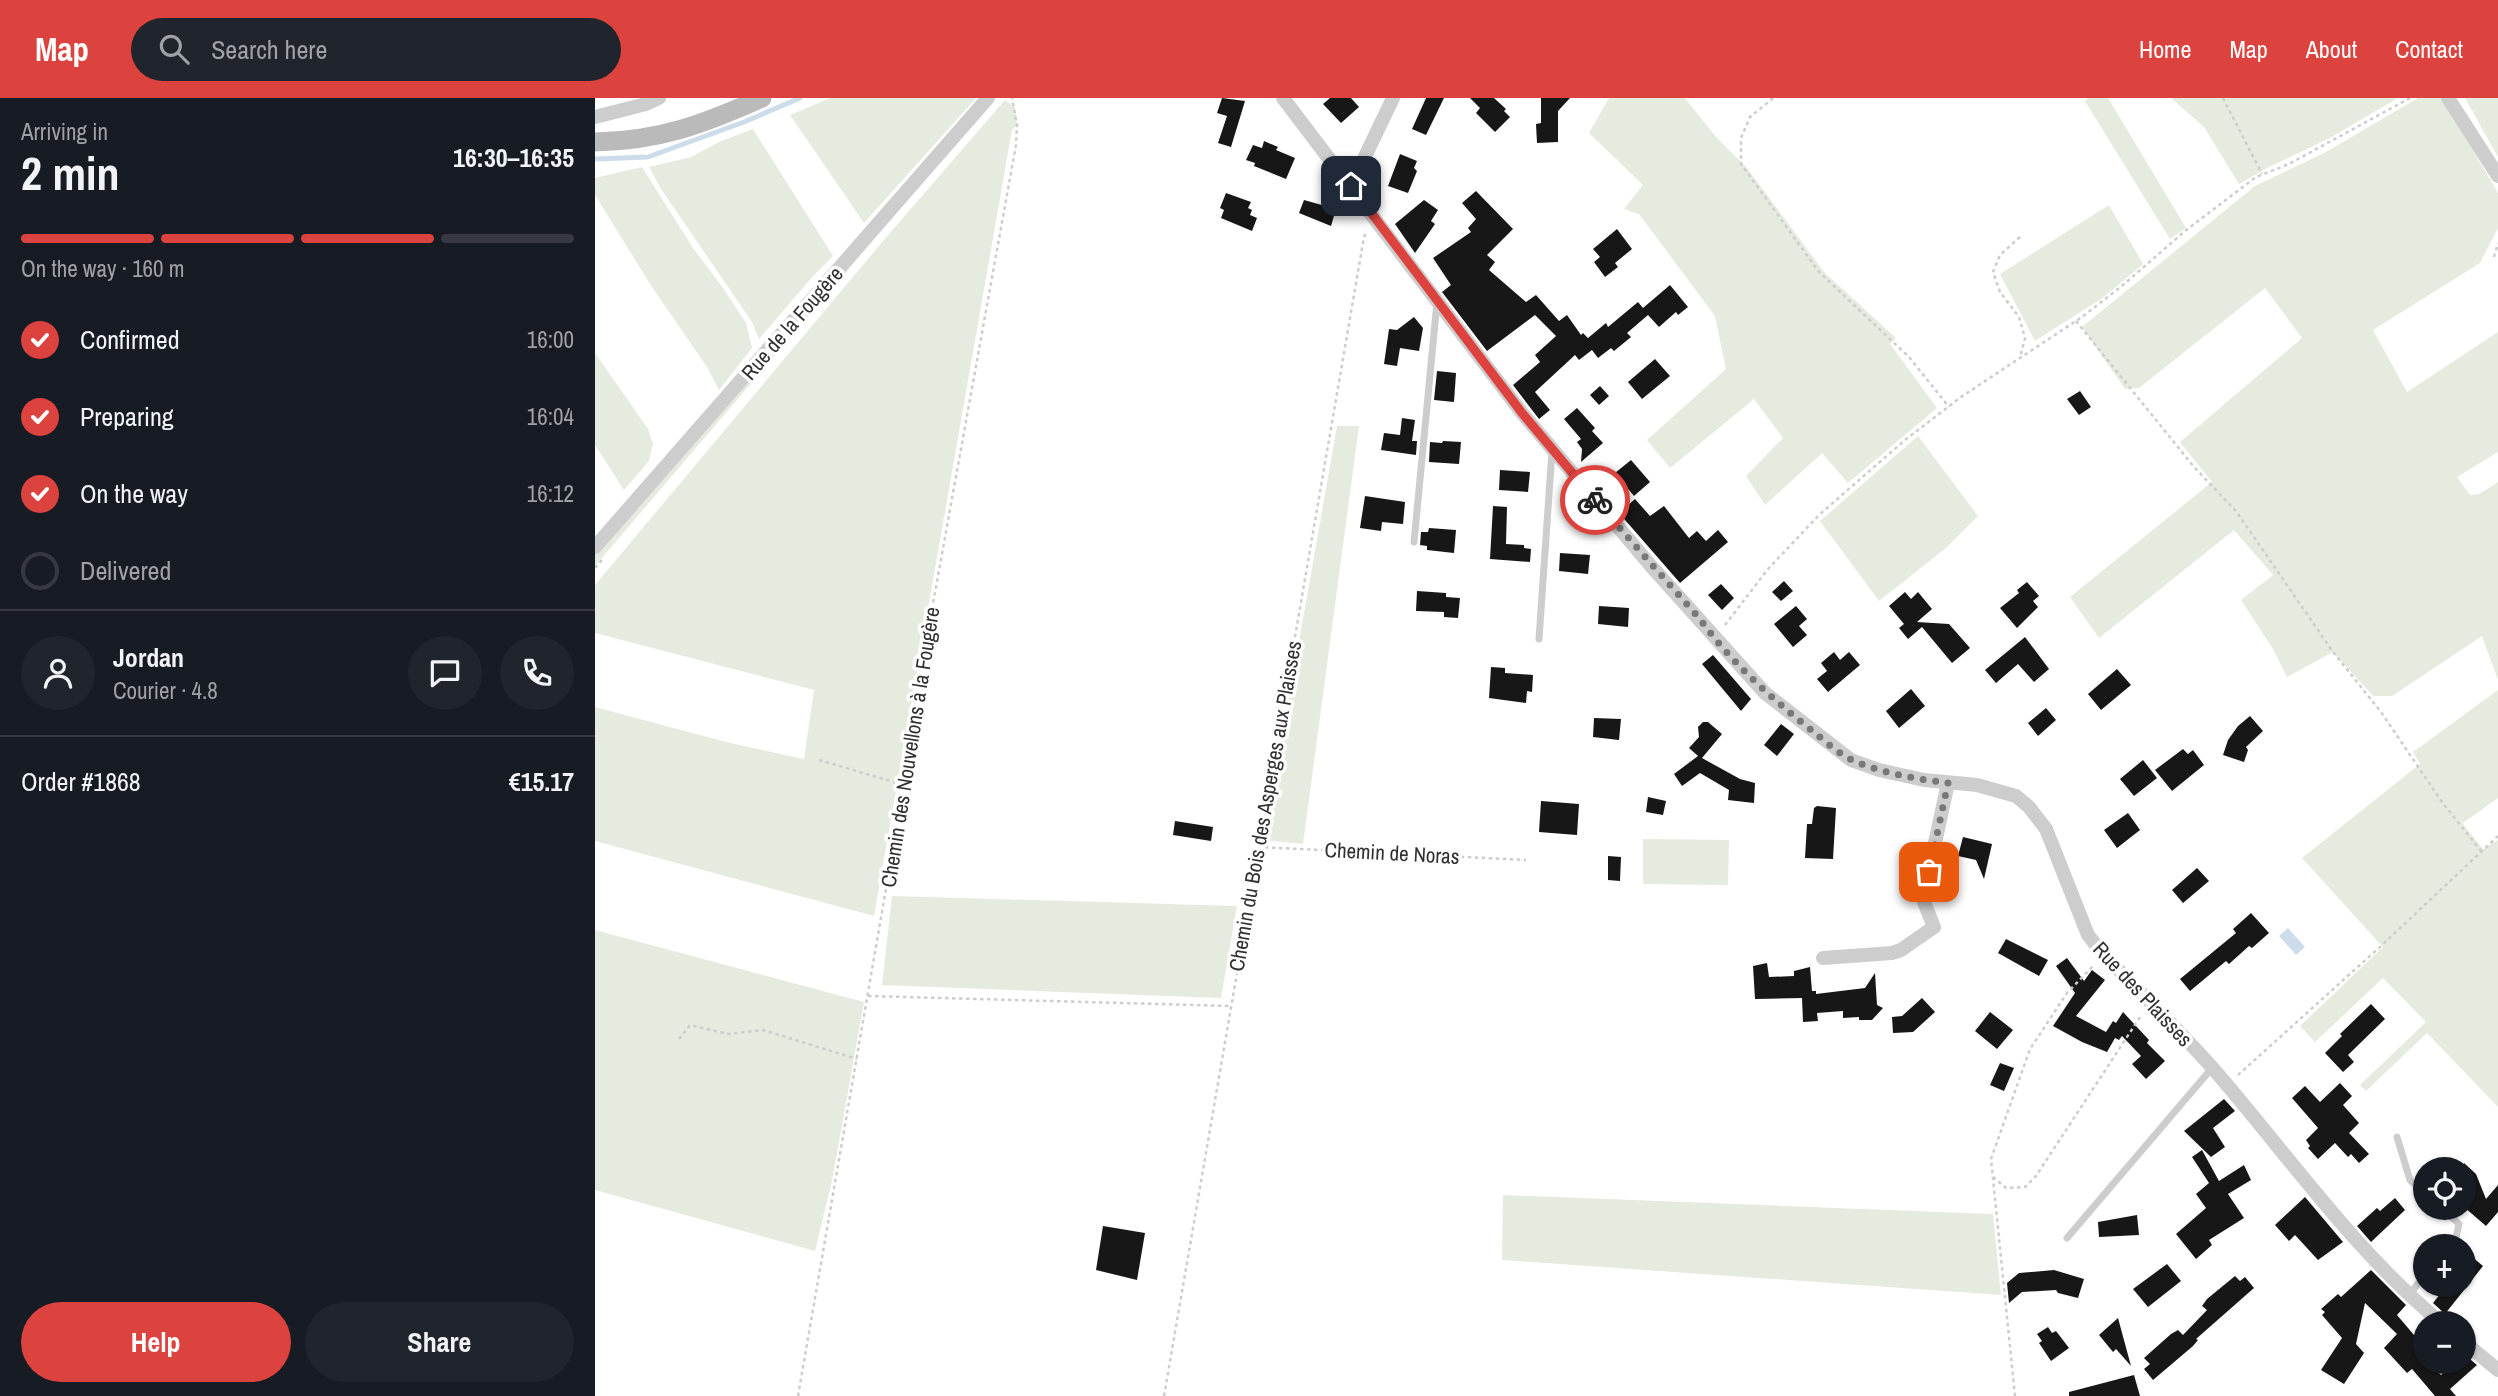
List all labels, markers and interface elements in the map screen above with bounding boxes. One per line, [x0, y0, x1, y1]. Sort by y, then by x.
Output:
search box [131, 18, 621, 81]
text: Map [35, 27, 89, 71]
icon: search [155, 30, 193, 68]
text: Search here [211, 32, 327, 67]
text: Home [2139, 33, 2191, 65]
text: Map [2229, 33, 2268, 65]
text: About [2306, 33, 2357, 65]
text: Contact [2395, 33, 2463, 65]
text: Arriving in [21, 116, 108, 147]
text: 16:30–16:35 [453, 140, 574, 175]
text: 2 min [21, 142, 120, 204]
pin [1321, 156, 1381, 216]
icon: home [1332, 167, 1370, 205]
text: On the way · 160 m [21, 253, 185, 284]
street label: Rue de la Fougère [735, 260, 849, 386]
icon: check [21, 321, 59, 359]
text: Confirmed [80, 322, 180, 357]
text: 16:00 [527, 324, 574, 355]
icon: check [21, 398, 59, 436]
text: Preparing [80, 399, 174, 434]
text: 16:04 [527, 401, 574, 432]
courier [1560, 465, 1630, 535]
icon: check [21, 475, 59, 513]
text: On the way [80, 476, 188, 511]
text: 16:12 [527, 478, 574, 509]
icon: bike [1576, 481, 1614, 519]
text: Delivered [80, 553, 171, 588]
street label: Chemin des Nouvellons à la Fougère [874, 605, 946, 889]
button: person [21, 636, 95, 710]
button: chat [408, 636, 482, 710]
button: phone [500, 636, 574, 710]
street label: Chemin du Bois des Asperges aux Plaisses [1222, 639, 1308, 973]
text: Jordan [113, 640, 184, 675]
text: Courier · 4.8 [113, 675, 218, 706]
text: Order #1868 [21, 764, 141, 799]
text: €15.17 [509, 764, 574, 799]
street label: Chemin de Noras [1324, 835, 1460, 871]
pin [1899, 842, 1959, 902]
icon: bag [1910, 853, 1948, 891]
street label: Rue des Plaisses [2087, 935, 2199, 1053]
map controls [2413, 1157, 2476, 1374]
button: locate [2413, 1157, 2476, 1220]
button: + [2413, 1234, 2476, 1297]
button: Help [21, 1302, 291, 1382]
button: Share [305, 1302, 574, 1382]
button: − [2413, 1311, 2476, 1374]

